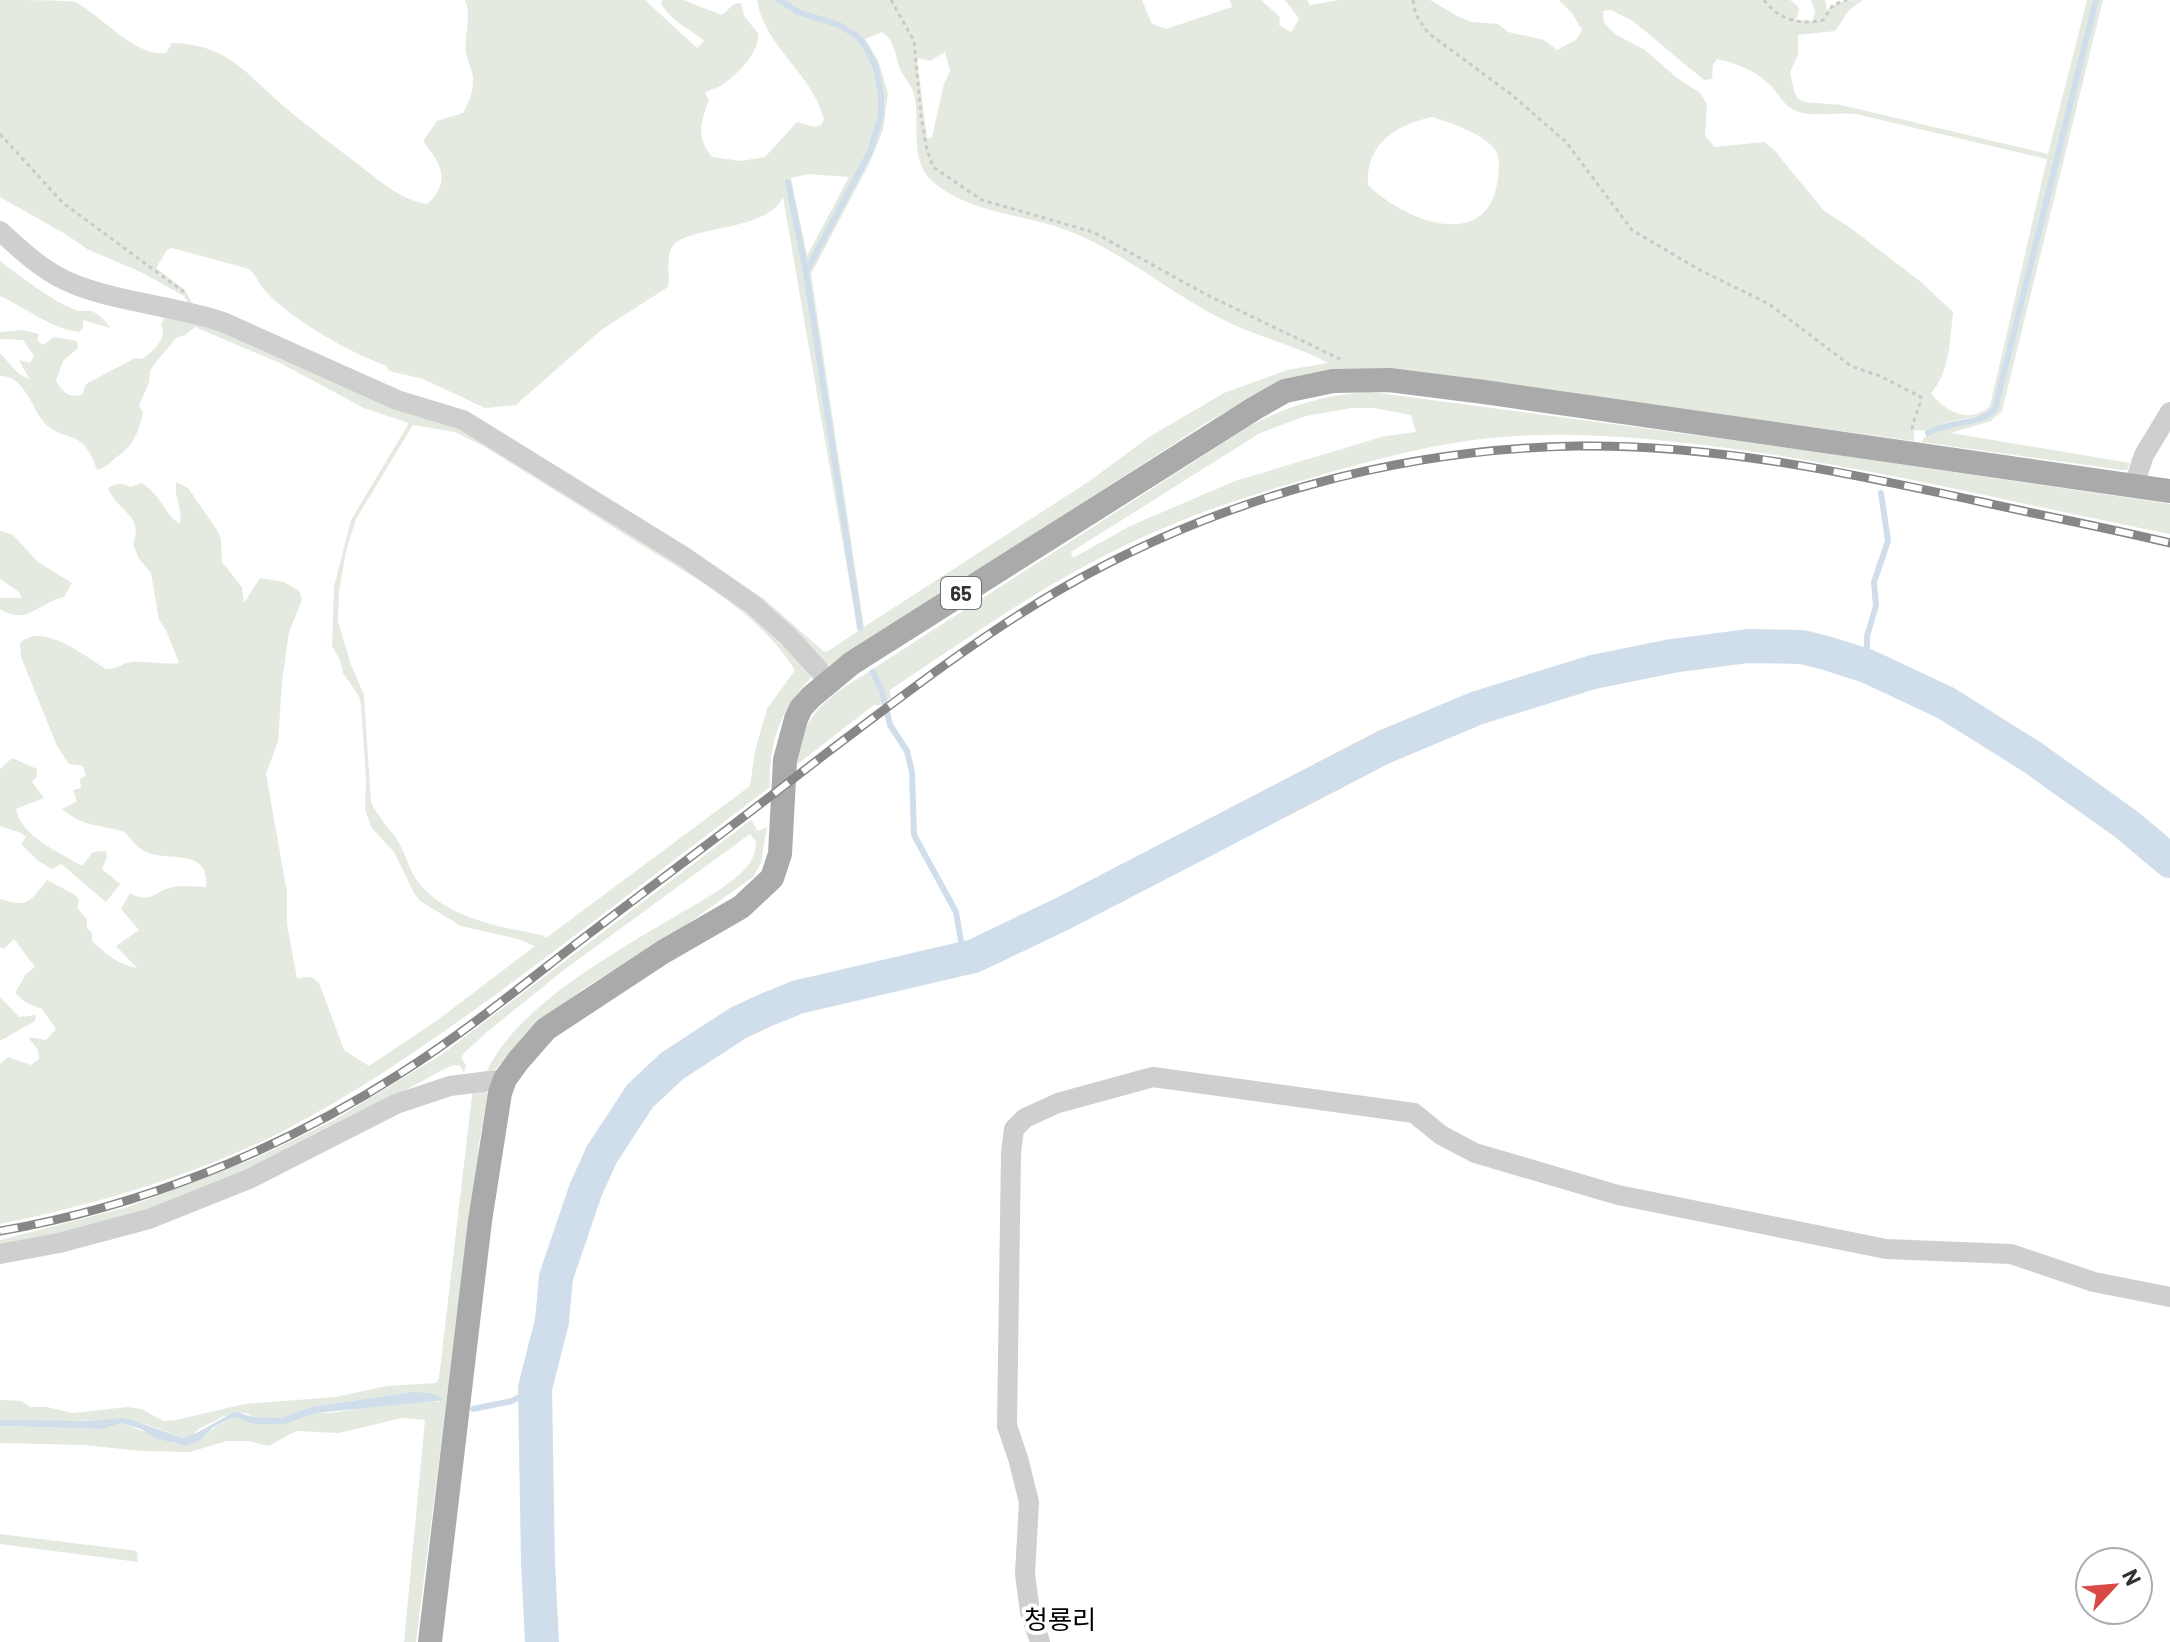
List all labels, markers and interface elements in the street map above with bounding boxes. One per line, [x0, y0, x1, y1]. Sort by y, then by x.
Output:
road number: 65 [941, 577, 981, 609]
north arrow [2074, 1546, 2154, 1626]
text: N [2118, 1565, 2148, 1589]
district label: 청룡리 [1024, 1603, 1096, 1634]

